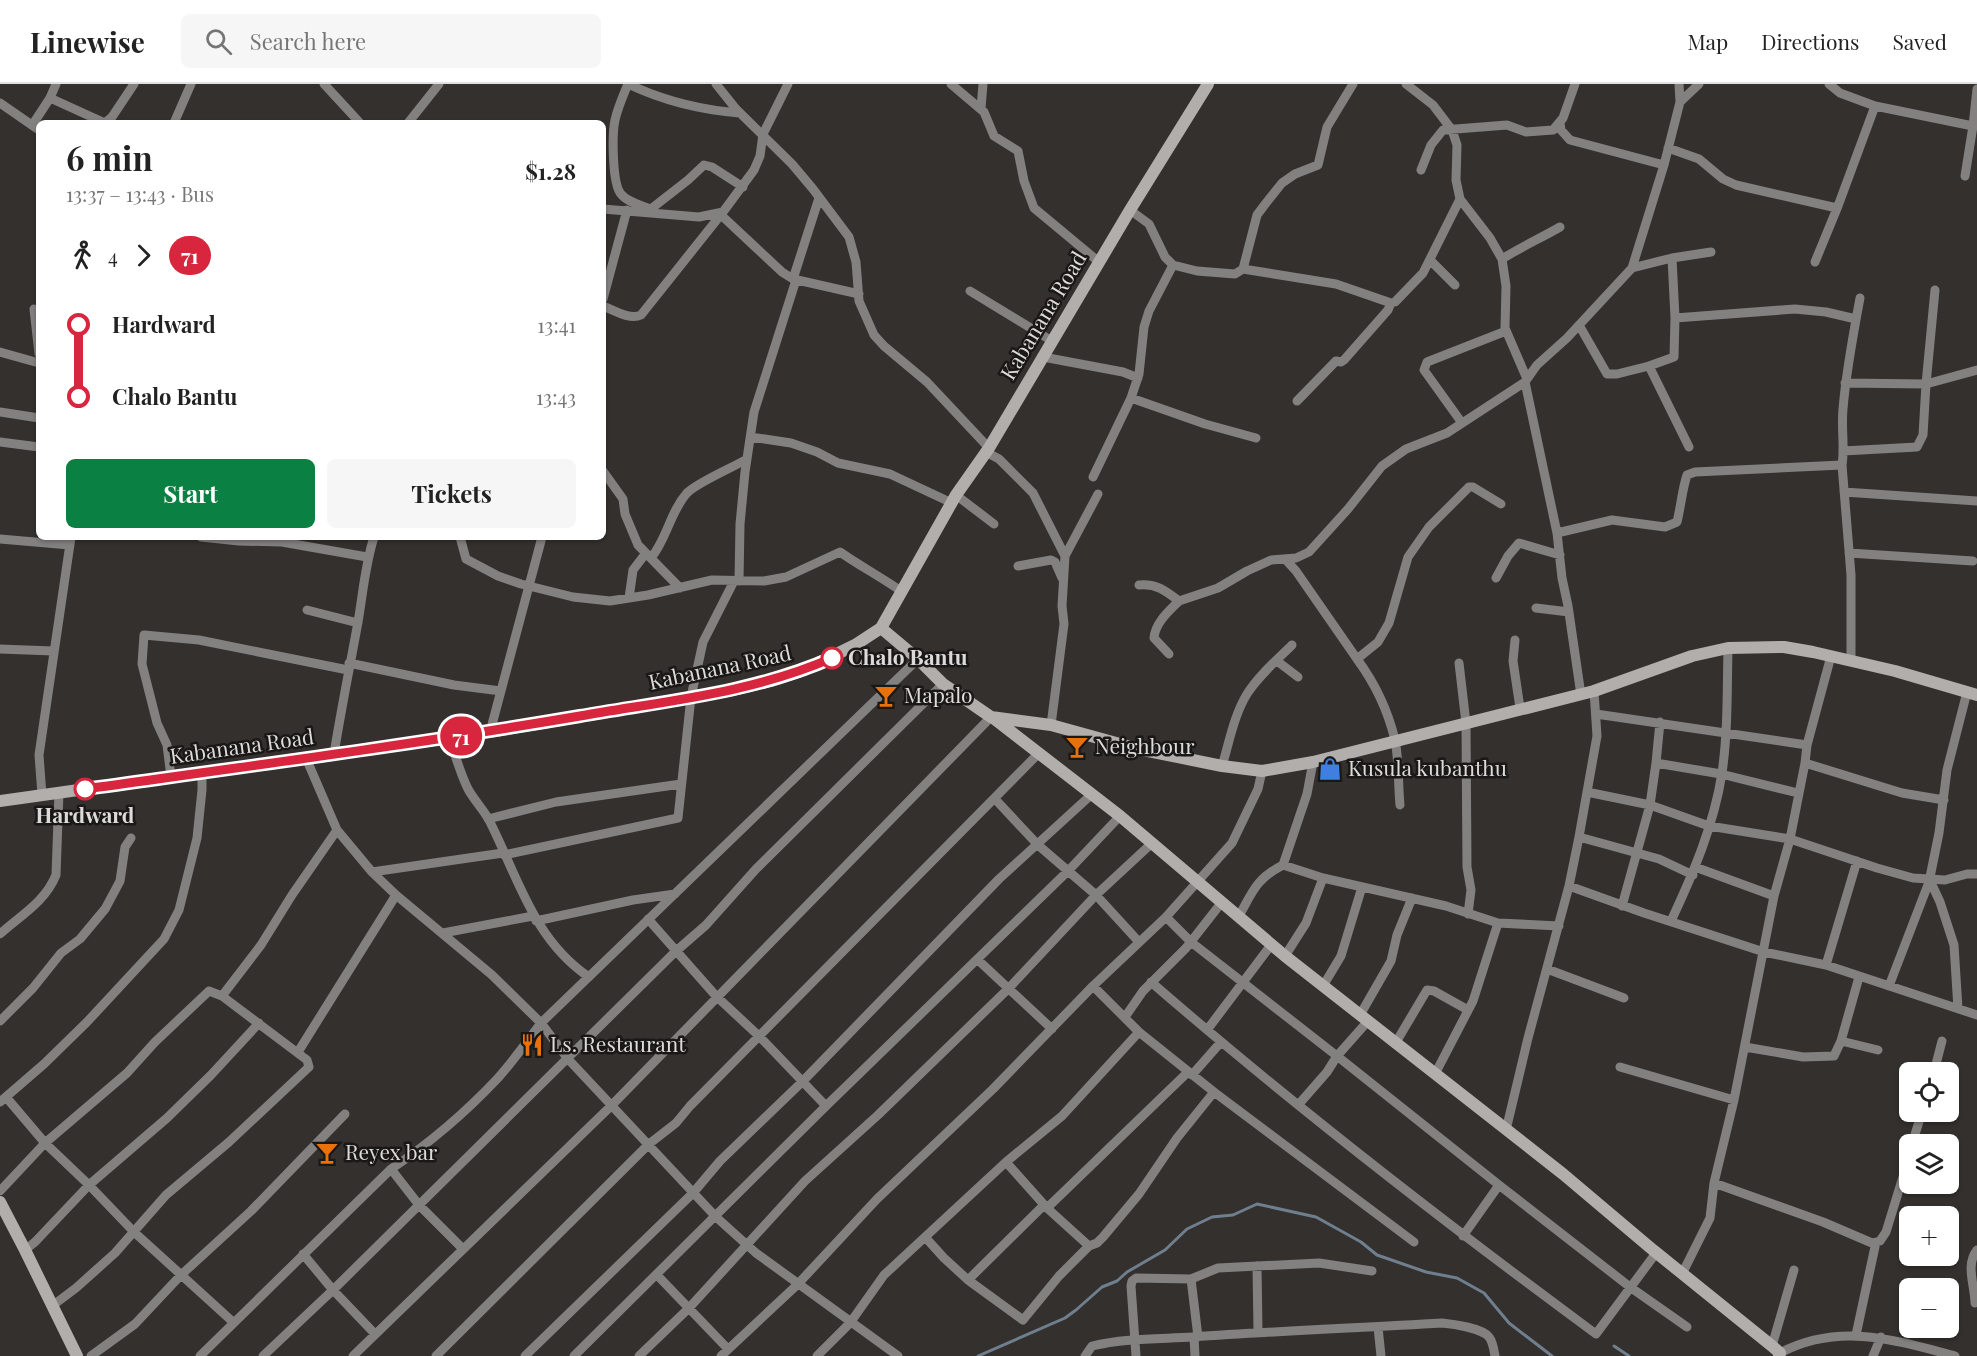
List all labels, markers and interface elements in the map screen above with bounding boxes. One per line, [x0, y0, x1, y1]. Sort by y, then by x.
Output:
search box [181, 14, 601, 68]
text: Linewise [30, 23, 145, 60]
icon: search [202, 25, 235, 58]
text: Search here [250, 26, 366, 56]
text: Map [1687, 27, 1728, 55]
text: Directions [1761, 27, 1859, 55]
text: Saved [1892, 27, 1947, 55]
text: 6 min [66, 135, 153, 179]
text: $1.28 [525, 156, 576, 186]
text: 13:37 – 13:43 · Bus [66, 180, 214, 207]
icon: walk [66, 239, 99, 272]
icon: forward [127, 239, 160, 272]
text: 71 [181, 241, 199, 269]
text: 4 [108, 242, 118, 269]
street label: Kabanana Road [993, 246, 1092, 384]
text: Hardward [112, 309, 216, 339]
text: 13:41 [537, 311, 576, 338]
text: Chalo Bantu [112, 381, 237, 411]
text: 13:43 [536, 383, 576, 410]
button: Start [66, 459, 315, 528]
button: Tickets [327, 459, 576, 528]
street label: Kabanana Road [646, 637, 794, 695]
place label: Chalo Bantu [848, 642, 968, 670]
marker: Chalo Bantu [821, 647, 843, 669]
place label: Mapalo [904, 680, 973, 708]
bar icon: Mapalo [873, 683, 899, 709]
line badge: 71 [434, 716, 488, 756]
street label: Kabanana Road [168, 721, 316, 769]
text: 71 [452, 722, 470, 750]
place label: Neighbour [1095, 731, 1195, 759]
bar icon: Neighbour [1064, 734, 1090, 760]
place label: Kusula kubanthu [1348, 753, 1507, 781]
shop icon: Kusula kubanthu [1317, 756, 1343, 782]
marker: Hardward [74, 778, 96, 800]
place label: Hardward [36, 800, 135, 828]
place label: Ls. Restaurant [550, 1029, 686, 1057]
restaurant icon: Ls. Restaurant [519, 1032, 545, 1058]
map controls [1899, 1062, 1959, 1338]
button: locate [1899, 1062, 1959, 1122]
button: layers [1899, 1134, 1959, 1194]
place label: Reyex bar [345, 1137, 438, 1165]
bar icon: Reyex bar [314, 1140, 340, 1166]
button: + [1899, 1206, 1959, 1266]
button: − [1899, 1278, 1959, 1338]

